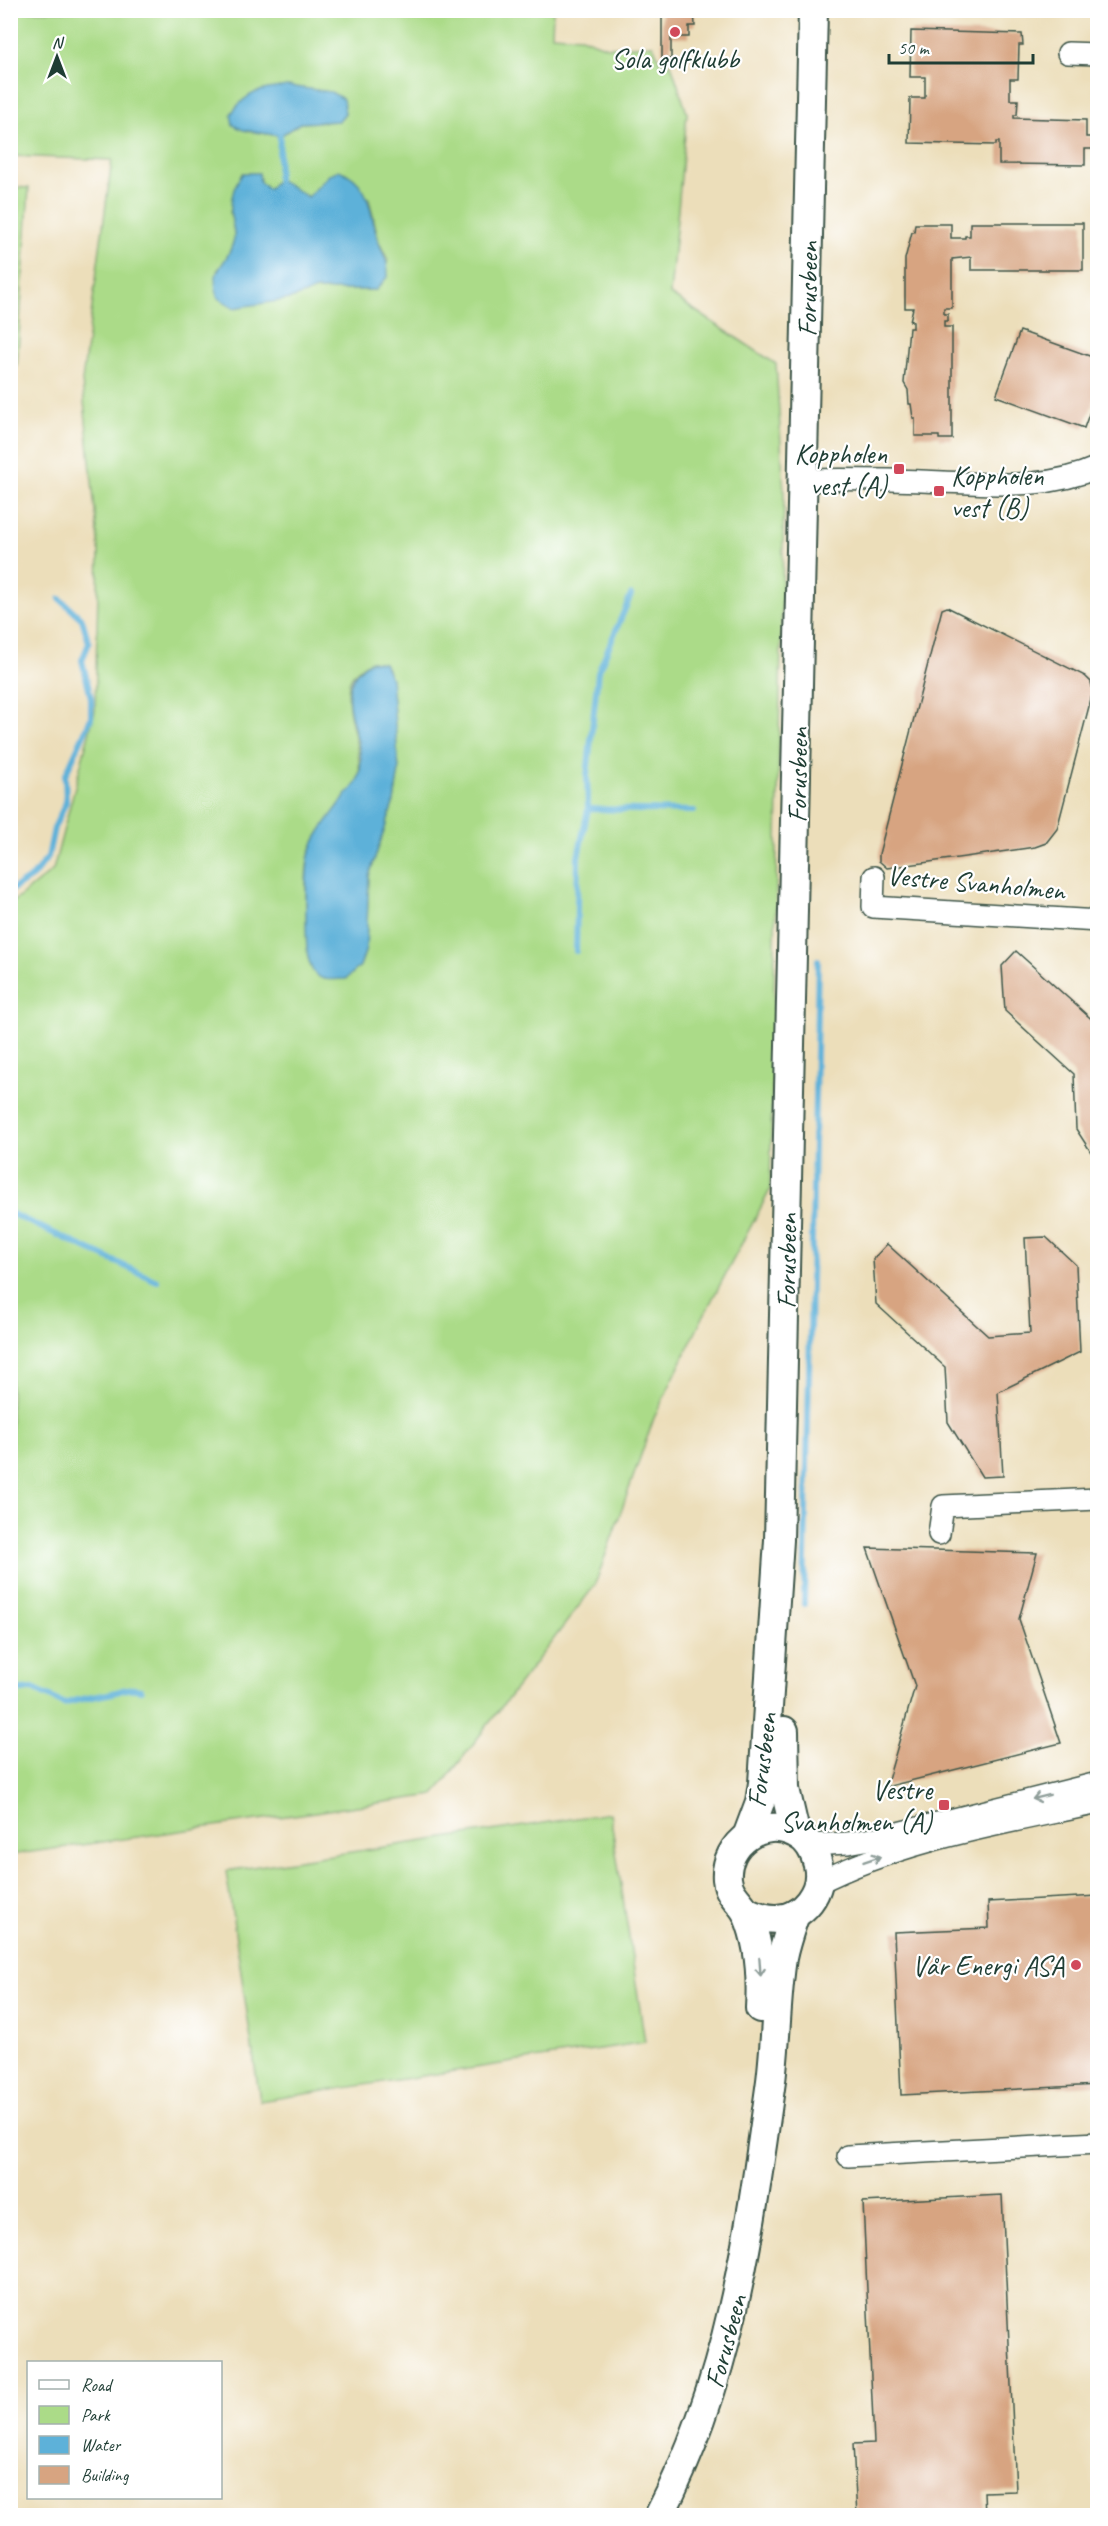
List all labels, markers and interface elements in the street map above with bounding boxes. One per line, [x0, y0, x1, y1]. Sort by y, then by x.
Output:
marker: Sola golfklubb [668, 25, 682, 39]
north arrow [27, 27, 87, 87]
scale bar [889, 27, 1033, 65]
text: N [52, 33, 65, 53]
text: 50 m [898, 37, 931, 59]
place label: Sola golfklubb [611, 41, 741, 76]
street label: Forusbeen [789, 240, 826, 337]
place label: Koppholen vest (A) [794, 436, 889, 503]
place label: Koppholen vest (B) [951, 458, 1044, 525]
marker: Koppholen vest (A) [892, 462, 906, 476]
marker: Koppholen vest (B) [932, 484, 946, 498]
street label: Forusbeen [779, 726, 816, 823]
street label: Vestre Svanholmen [886, 857, 1068, 908]
street label: Forusbeen [768, 1212, 805, 1309]
street label: Forusbeen [738, 1709, 785, 1809]
place label: Vestre Svanholmen (A) [780, 1772, 934, 1839]
one-way arrow [1032, 1792, 1051, 1804]
marker: Vestre Svanholmen (A) [937, 1798, 951, 1812]
one-way arrow [862, 1852, 880, 1863]
place label: Vår Energi ASA [912, 1948, 1065, 1983]
one-way arrow [755, 1957, 766, 1977]
marker: Vår Energi ASA [1069, 1958, 1083, 1972]
street label: Forusbeen [696, 2289, 755, 2392]
legend [27, 2361, 222, 2499]
text: Road [81, 2374, 114, 2396]
text: Park [81, 2404, 111, 2426]
text: Water [81, 2434, 122, 2456]
text: Building [81, 2464, 130, 2486]

